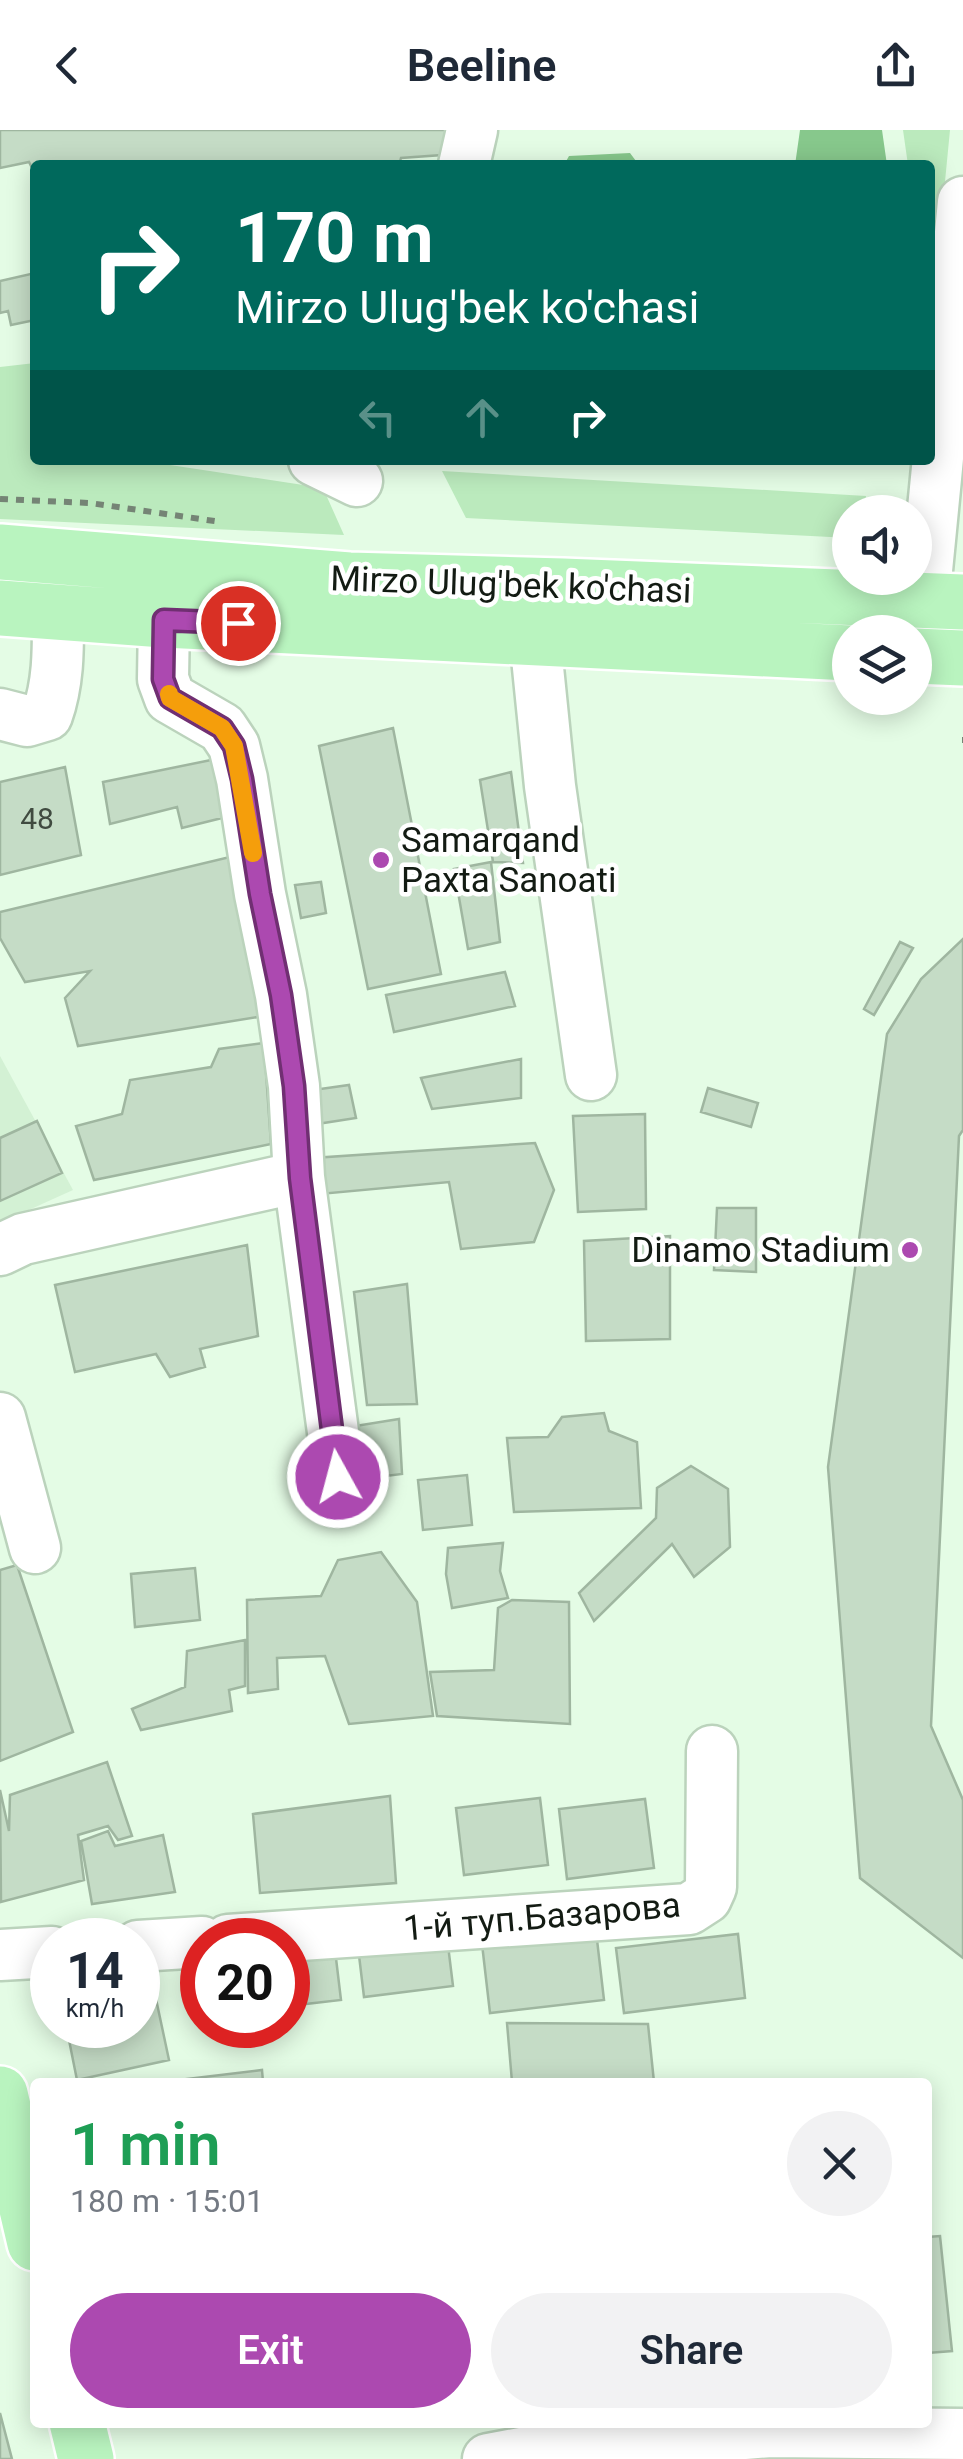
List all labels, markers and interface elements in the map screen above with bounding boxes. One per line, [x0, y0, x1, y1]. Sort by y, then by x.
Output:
icon: back [40, 38, 95, 93]
icon: share [868, 38, 923, 93]
text: Beeline [407, 39, 556, 92]
text: 170 m [235, 197, 434, 279]
icon: right [70, 200, 200, 330]
text: Mirzo Ulug'bek ko'chasi [235, 281, 699, 334]
icon: left [350, 390, 405, 445]
icon: ahead [455, 390, 510, 445]
icon: right [560, 390, 615, 445]
map controls [832, 495, 932, 715]
button: sound [832, 495, 932, 595]
street label: Mirzo Ulug'bek ko'chasi [330, 558, 692, 612]
pin [196, 581, 281, 666]
icon: arrive [211, 596, 266, 651]
button: layers [832, 615, 932, 715]
house number: 48 [20, 801, 54, 836]
place label: Samarqand Paxta Sanoati [401, 820, 617, 901]
marker: Samarqand Paxta Sanoati [370, 849, 392, 871]
place label: Dinamo Stadium [631, 1230, 890, 1271]
marker: Dinamo Stadium [899, 1239, 921, 1261]
position arrow [286, 1425, 390, 1529]
street label: 1-й туп.Базарова [402, 1884, 682, 1950]
speed limit sign: 20 [180, 1918, 310, 2048]
text: 14 [66, 1942, 124, 2000]
text: km/h [66, 1994, 124, 2023]
text: 1 min [70, 2109, 220, 2180]
button: close [787, 2111, 892, 2216]
text: 180 m · 15:01 [70, 2182, 264, 2220]
button: Exit [70, 2293, 471, 2408]
button: Share [491, 2293, 892, 2408]

